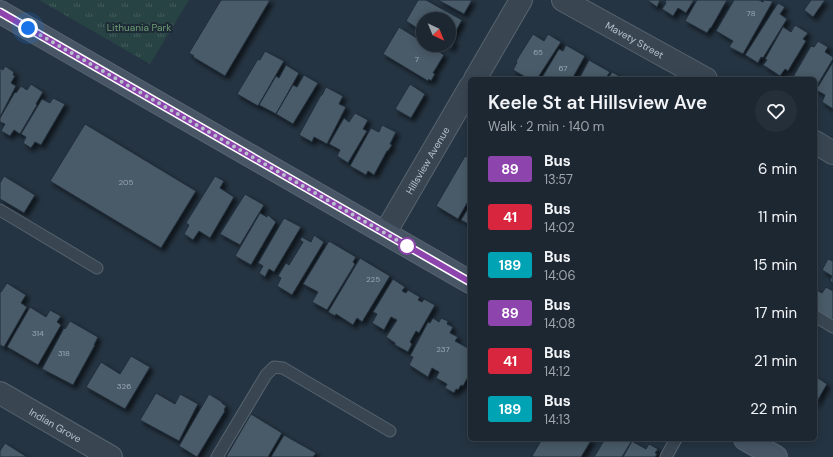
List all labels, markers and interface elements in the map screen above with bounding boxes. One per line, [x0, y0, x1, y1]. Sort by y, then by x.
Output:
house number: 78 [747, 8, 756, 18]
north arrow [416, 12, 456, 52]
map controls [416, 12, 456, 52]
your location [18, 18, 38, 38]
street label: Mavety Street [603, 19, 666, 61]
park label: Lithuania Park [107, 21, 171, 34]
house number: 65 [533, 47, 543, 57]
house number: 7 [415, 54, 419, 64]
house number: 67 [558, 63, 568, 73]
text: Keele St at Hillsview Ave [488, 90, 707, 115]
button: heart [755, 90, 797, 132]
text: Walk · 2 min · 140 m [488, 118, 604, 135]
street label: Hillsview Avenue [403, 124, 453, 197]
text: Bus [544, 151, 571, 171]
text: 6 min [758, 159, 797, 179]
text: 89 [501, 160, 519, 178]
text: 13:57 [544, 171, 573, 188]
house number: 205 [119, 177, 134, 187]
text: Bus [544, 199, 571, 219]
text: 11 min [758, 207, 797, 227]
text: 41 [503, 208, 517, 226]
text: 14:02 [544, 219, 575, 236]
unlabelled marker [398, 237, 416, 255]
text: Bus [544, 247, 571, 267]
text: 15 min [754, 255, 797, 275]
text: 189 [499, 256, 521, 274]
text: 14:06 [544, 267, 576, 284]
house number: 225 [366, 274, 380, 284]
text: Bus [544, 295, 571, 315]
text: 17 min [755, 303, 797, 323]
text: 89 [501, 304, 519, 322]
text: 14:08 [544, 315, 575, 332]
house number: 314 [32, 328, 44, 338]
text: Bus [544, 343, 571, 363]
house number: 237 [436, 344, 450, 354]
house number: 318 [58, 348, 70, 358]
text: 21 min [754, 351, 797, 371]
text: 41 [503, 352, 517, 370]
text: 14:12 [544, 363, 570, 380]
house number: 326 [117, 381, 131, 391]
text: Bus [544, 391, 571, 411]
text: 22 min [750, 399, 797, 419]
text: 189 [499, 400, 521, 418]
street label: Indian Grove [27, 405, 84, 446]
text: 14:13 [544, 411, 570, 428]

